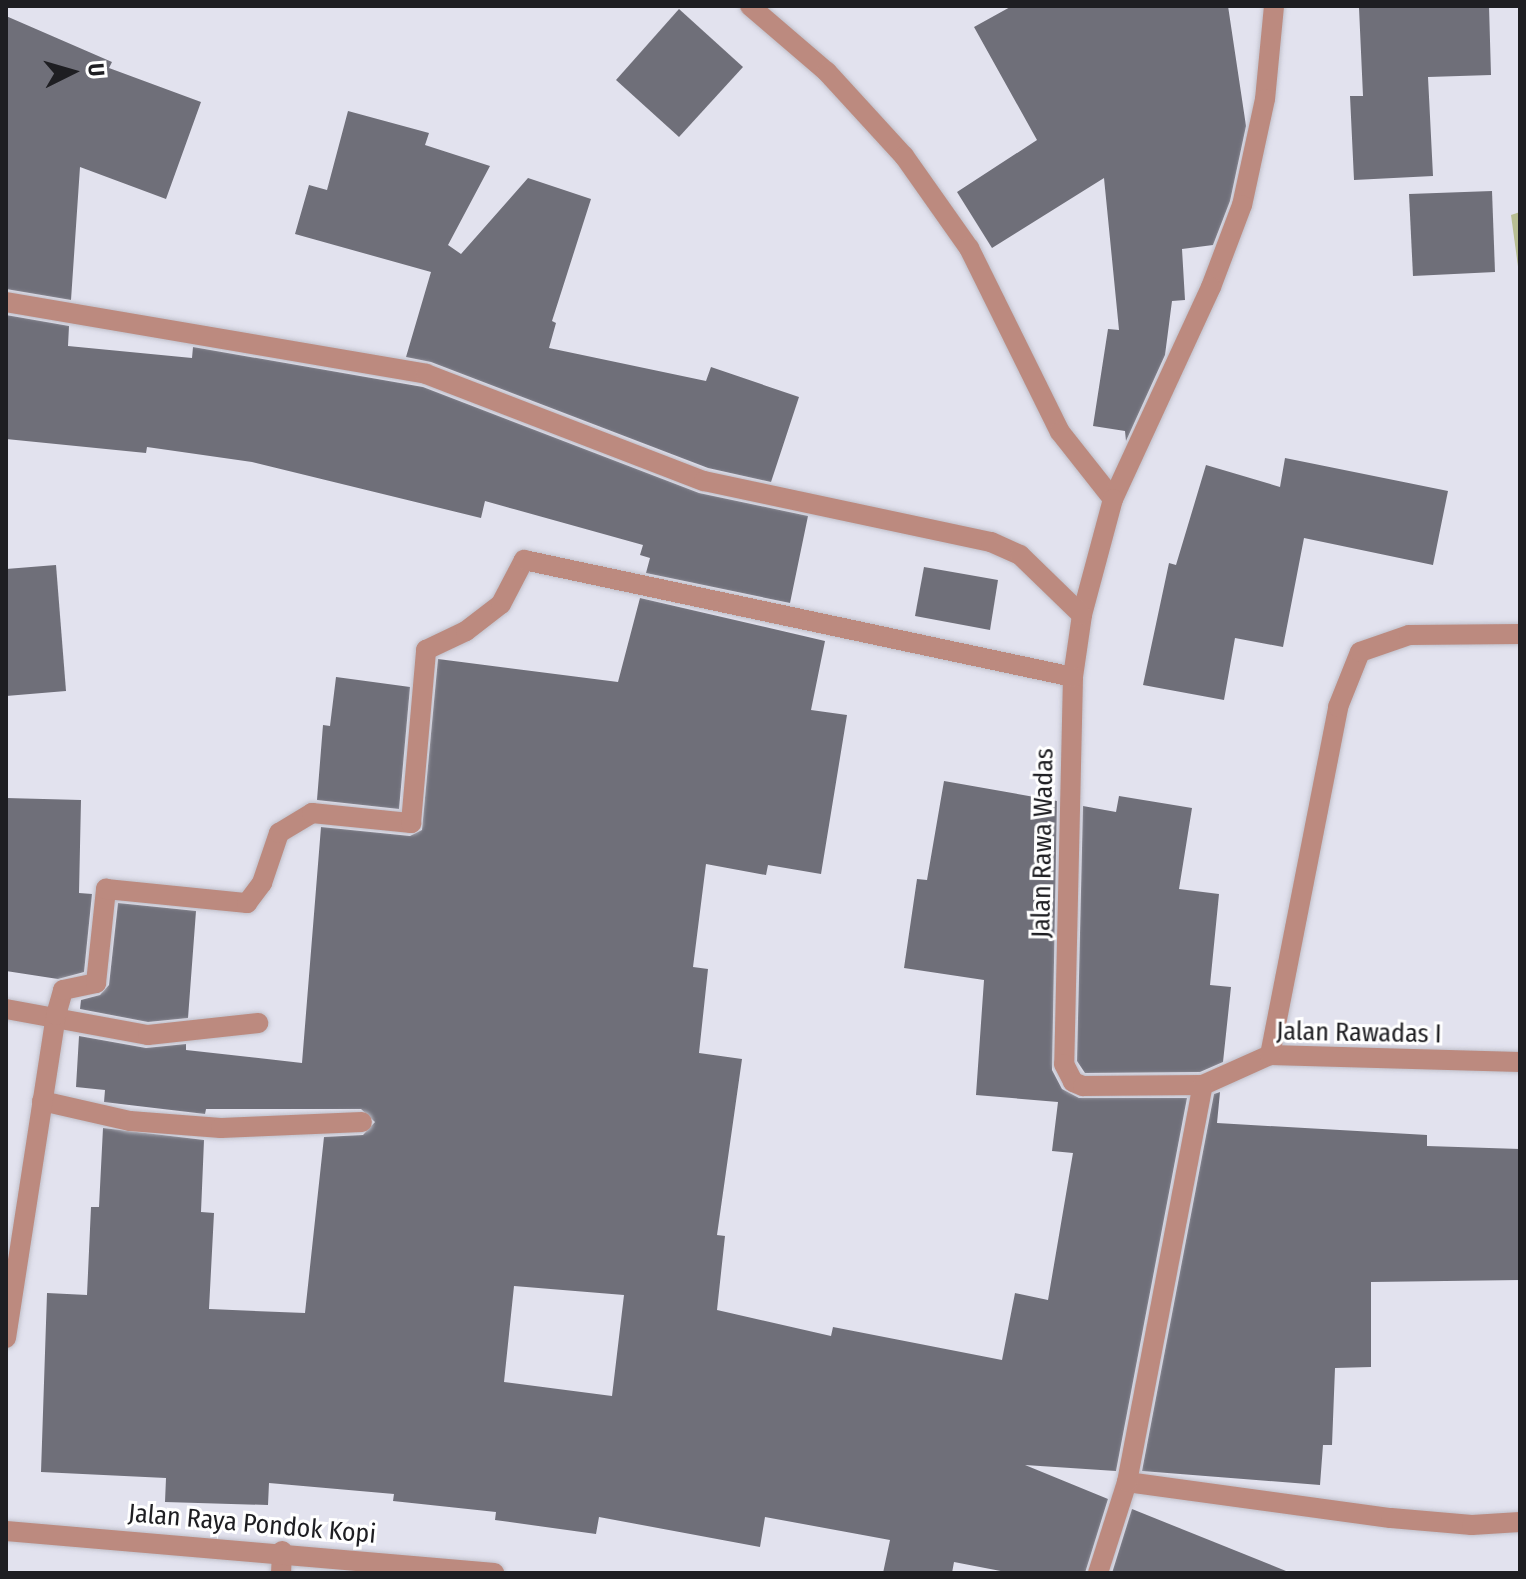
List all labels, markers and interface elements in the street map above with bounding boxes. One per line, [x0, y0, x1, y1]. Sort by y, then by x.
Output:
north arrow [32, 32, 112, 112]
text: U [82, 62, 110, 77]
street label: Jalan Rawa Wadas [1026, 748, 1060, 938]
street label: Jalan Rawadas I [1276, 1016, 1442, 1050]
street label: Jalan Raya Pondok Kopi [127, 1498, 377, 1550]

